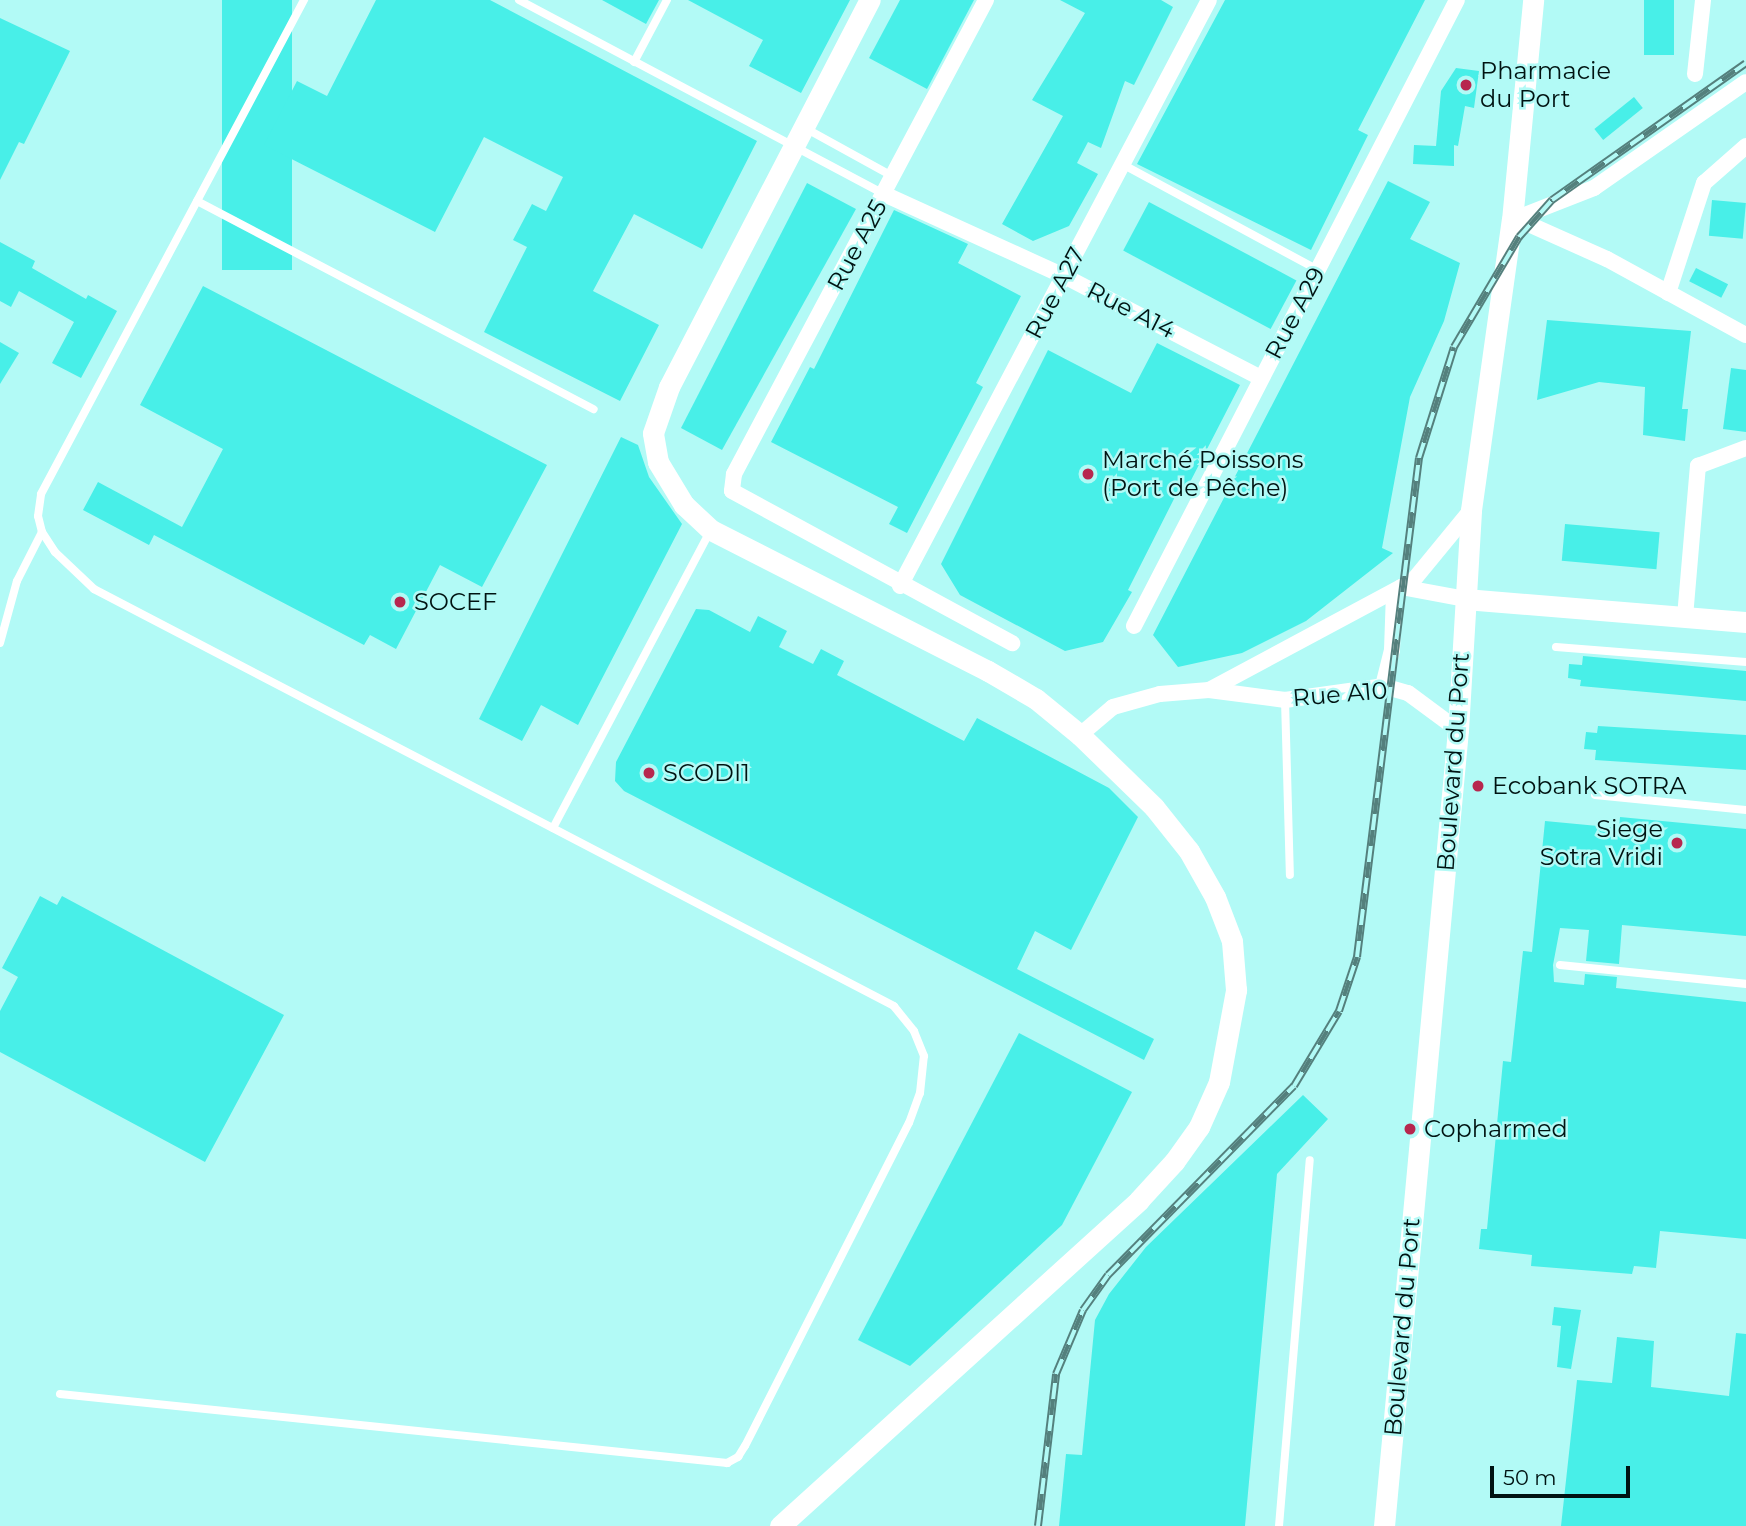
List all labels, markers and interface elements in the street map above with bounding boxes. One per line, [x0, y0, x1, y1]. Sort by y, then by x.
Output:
place label: Pharmacie du Port [1480, 57, 1611, 113]
marker: Pharmacie du Port [1458, 77, 1474, 93]
street label: Rue A25 [821, 195, 893, 295]
street label: Rue A27 [1019, 242, 1091, 344]
street label: Rue A29 [1259, 262, 1331, 364]
street label: Rue A14 [1082, 276, 1180, 344]
place label: Marché Poissons (Port de Pêche) [1102, 446, 1304, 502]
marker: Marché Poissons (Port de Pêche) [1080, 466, 1096, 482]
place label: SOCEF [414, 588, 497, 616]
marker: SOCEF [392, 594, 408, 610]
street label: Boulevard du Port [1431, 652, 1475, 872]
street label: Rue A10 [1291, 676, 1389, 712]
place label: SCODI1 [663, 759, 750, 787]
marker: SCODI1 [641, 765, 657, 781]
place label: Ecobank SOTRA [1492, 772, 1686, 800]
marker: Ecobank SOTRA [1470, 778, 1486, 794]
place label: Siege Sotra Vridi [1540, 815, 1663, 871]
marker: Siege Sotra Vridi [1669, 835, 1685, 851]
place label: Copharmed [1424, 1115, 1568, 1143]
marker: Copharmed [1402, 1121, 1418, 1137]
street label: Boulevard du Port [1378, 1217, 1426, 1437]
scale bar [1494, 1452, 1634, 1496]
text: 50 m [1503, 1465, 1557, 1490]

